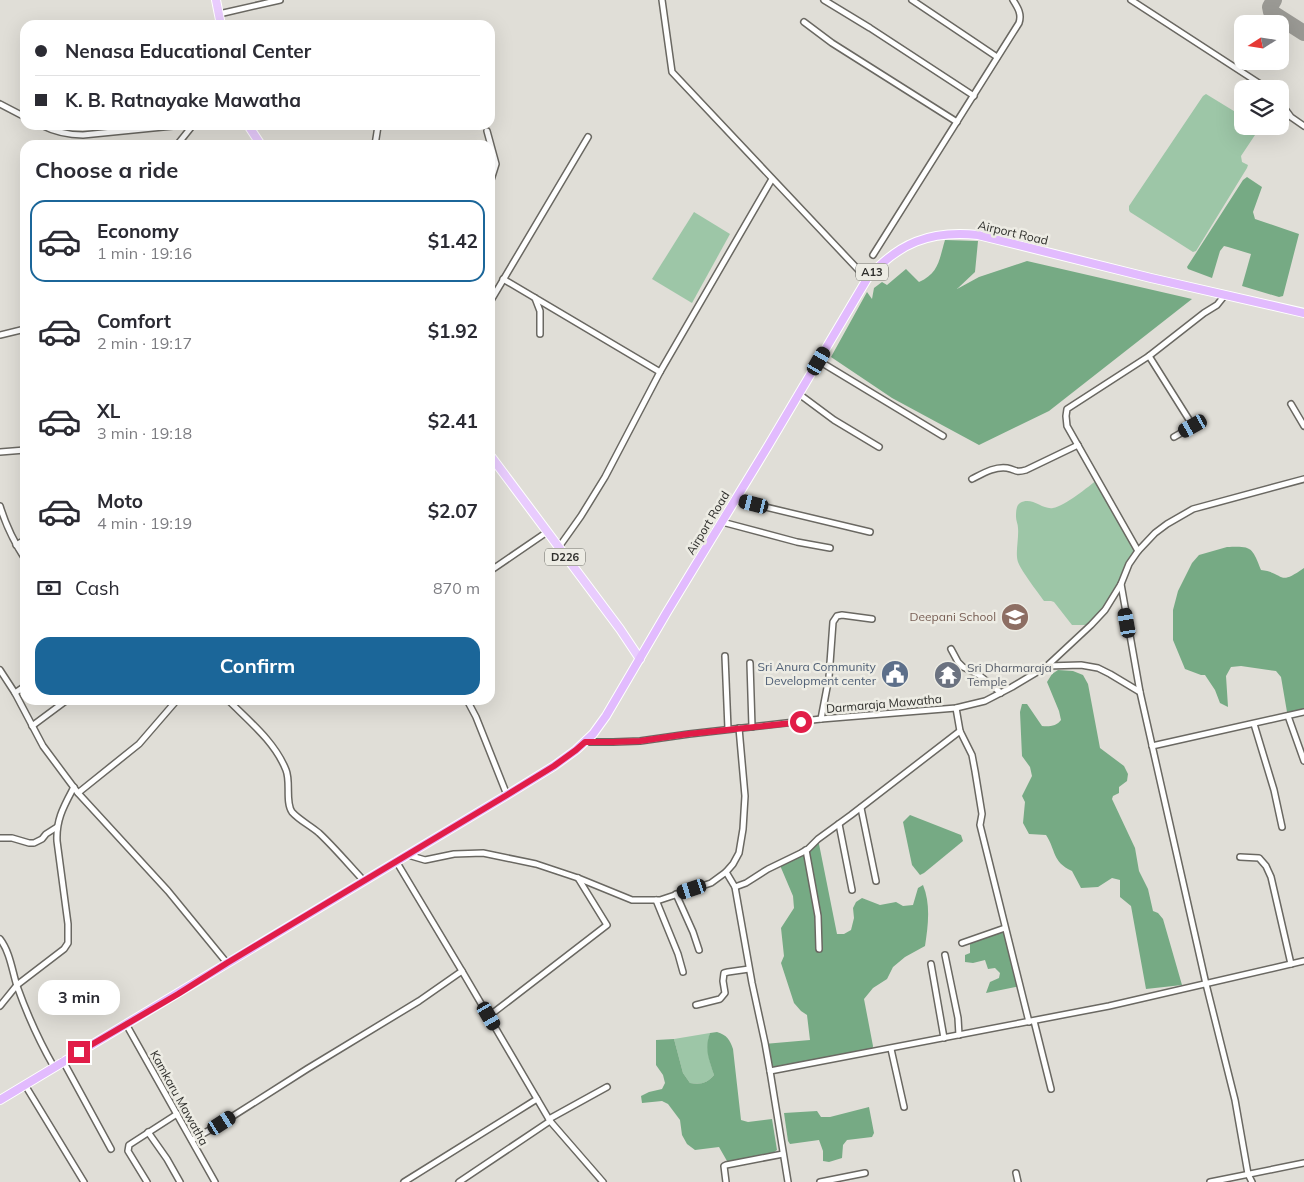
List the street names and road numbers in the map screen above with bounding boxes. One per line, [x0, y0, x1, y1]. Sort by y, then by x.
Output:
street label: Airport Road [977, 217, 1050, 248]
road number: A13 [856, 264, 888, 280]
street label: Airport Road [683, 488, 732, 557]
road number: D226 [545, 548, 585, 566]
street label: Darmaraja Mawatha [825, 691, 943, 716]
street label: Kamkaru Mawatha [147, 1048, 212, 1148]

